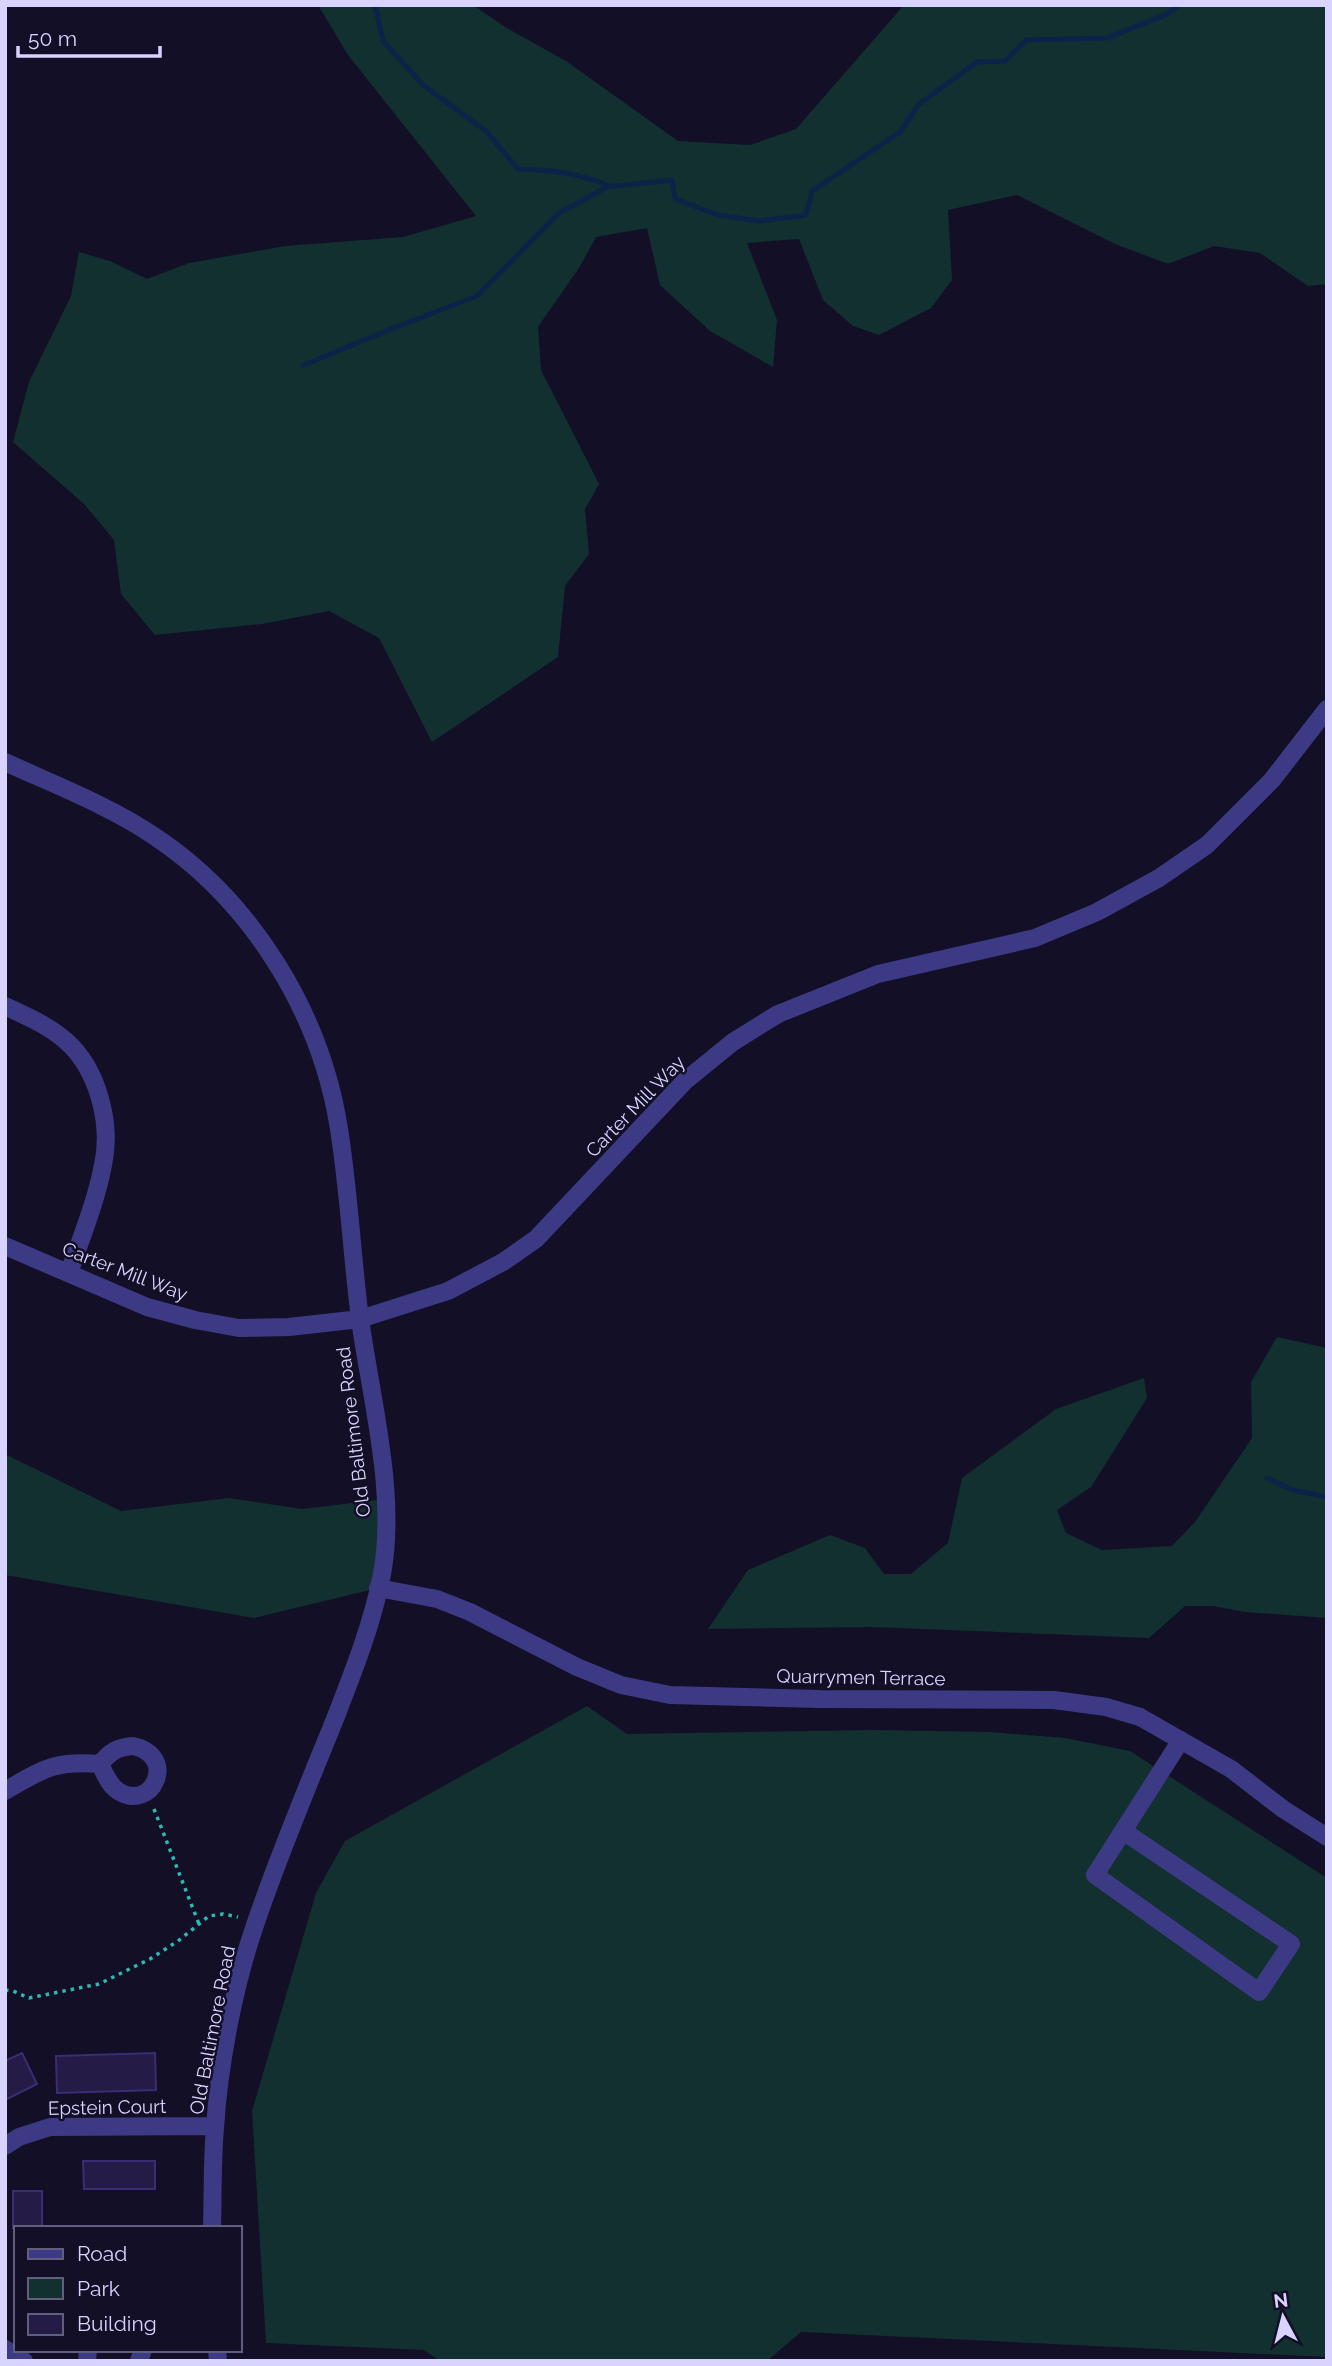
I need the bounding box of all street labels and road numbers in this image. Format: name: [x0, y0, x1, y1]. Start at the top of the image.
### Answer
street label: Carter Mill Way: [581, 1051, 689, 1161]
street label: Carter Mill Way: [59, 1237, 191, 1305]
street label: Old Baltimore Road: [332, 1346, 374, 1518]
street label: Quarrymen Terrace: [776, 1665, 946, 1689]
street label: Old Baltimore Road: [185, 1944, 239, 2116]
street label: Epstein Court: [48, 2095, 167, 2119]

